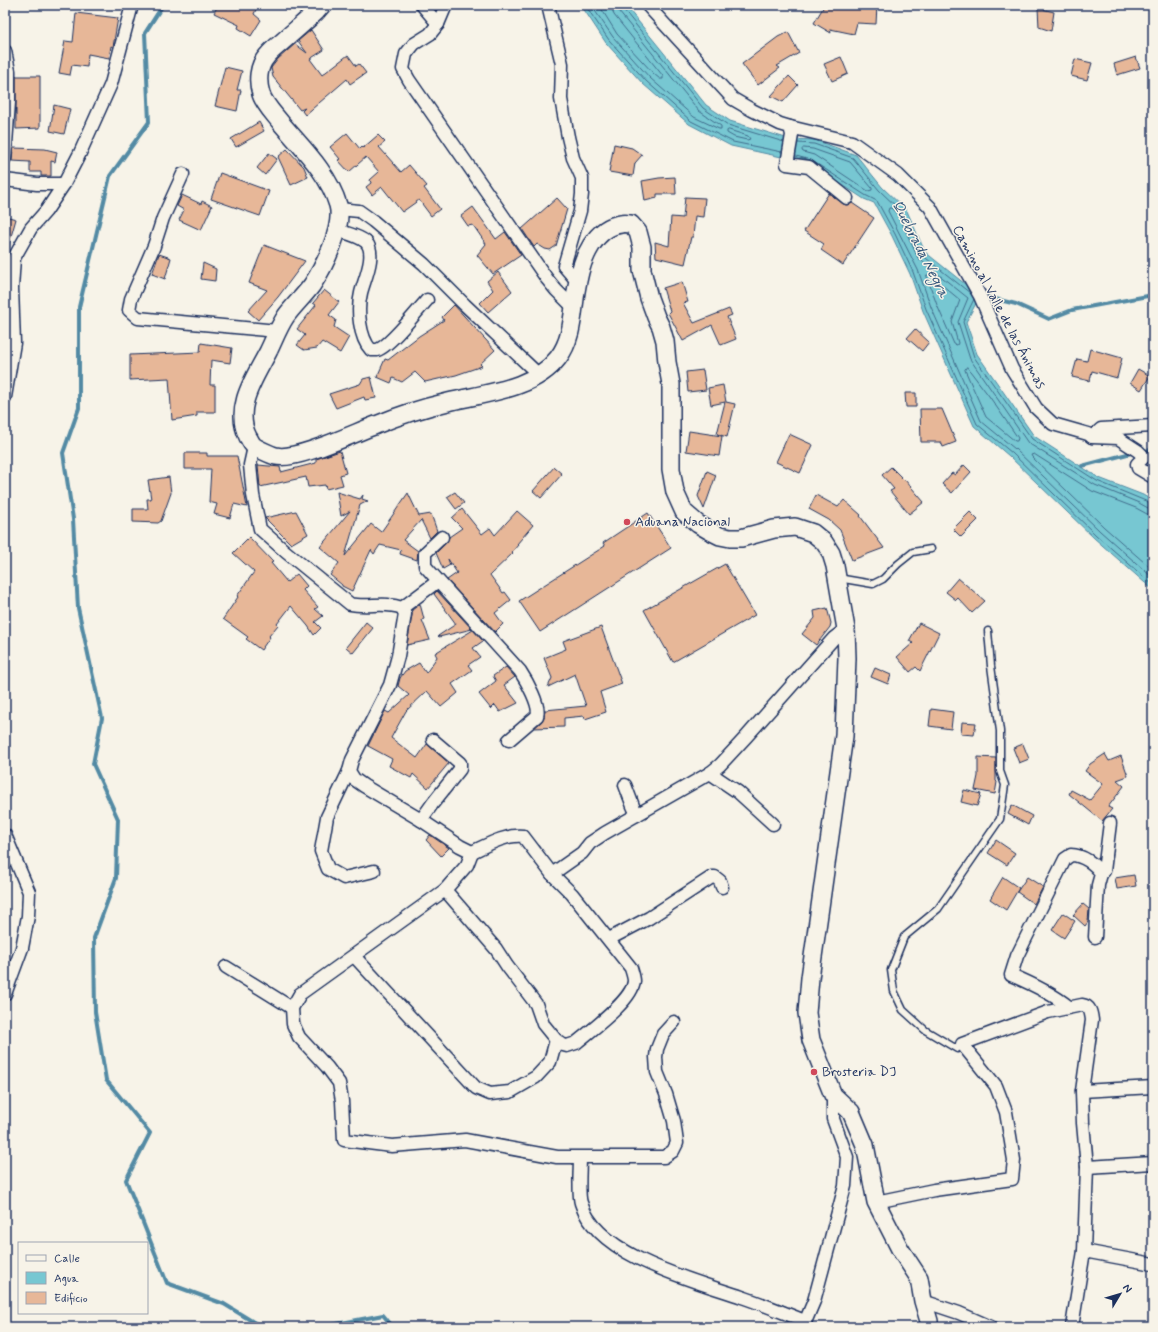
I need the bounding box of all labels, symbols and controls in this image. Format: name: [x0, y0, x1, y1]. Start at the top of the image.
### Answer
water label: Quebrada Negra: [886, 197, 954, 302]
street label: Camino al Valle de las Ánimas: [948, 222, 1050, 392]
place label: Aduana Nacional: [635, 513, 730, 531]
marker: Aduana Nacional: [622, 517, 632, 527]
place label: Brosteria DJ: [822, 1063, 896, 1081]
marker: Brosteria DJ: [809, 1067, 819, 1077]
legend: [18, 1242, 148, 1314]
text: Calle: [54, 1251, 80, 1267]
text: Agua: [54, 1271, 79, 1287]
north arrow: [1100, 1274, 1140, 1314]
text: N: [1119, 1281, 1135, 1296]
text: Edificio: [54, 1291, 88, 1307]

